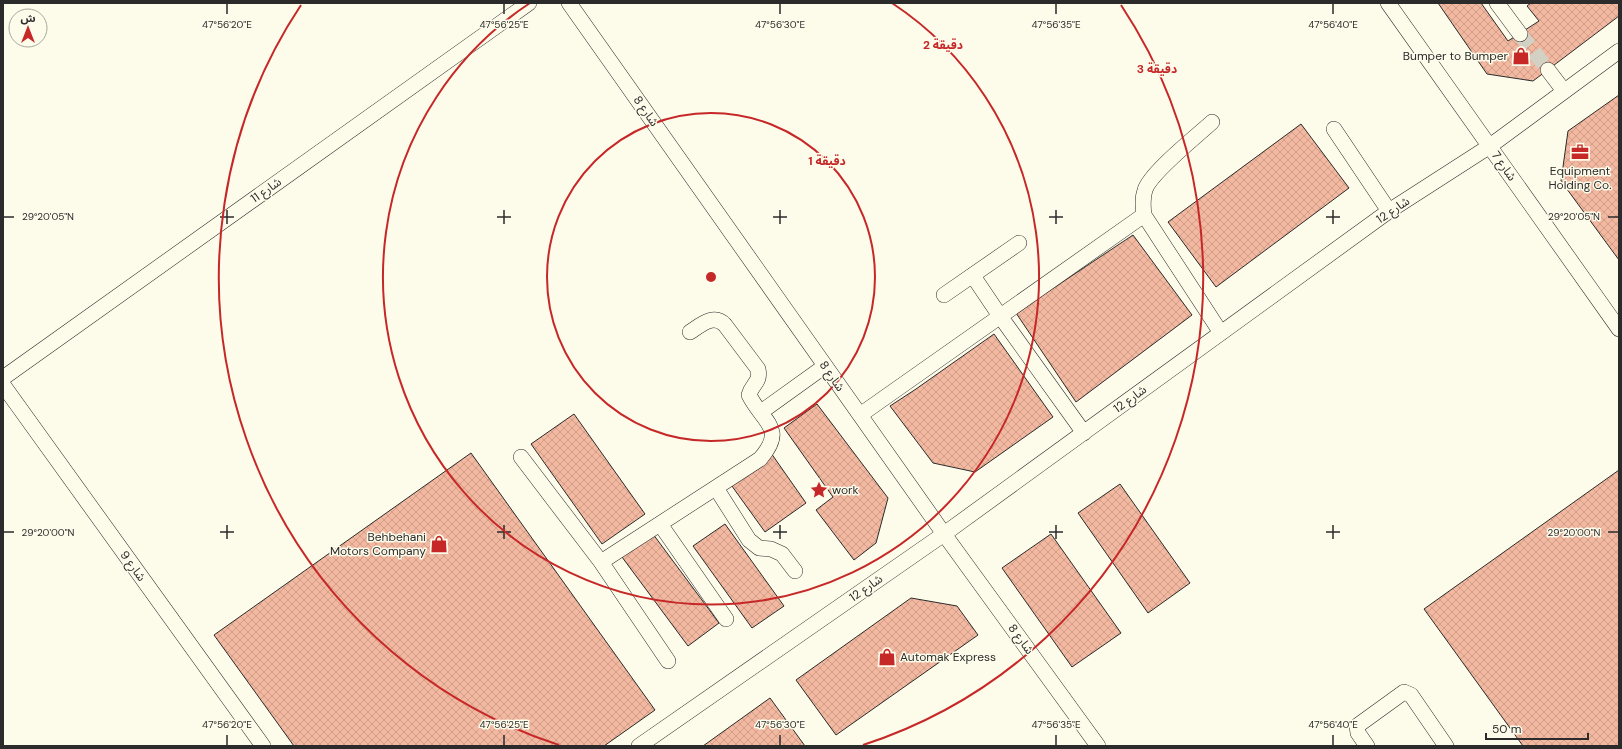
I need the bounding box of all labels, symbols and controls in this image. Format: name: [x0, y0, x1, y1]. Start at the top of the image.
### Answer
north arrow: [8, 8, 48, 48]
text: ش: [20, 11, 36, 25]
text: 47°56'20"E: [202, 18, 252, 31]
text: 47°56'25"E: [479, 18, 529, 31]
text: 47°56'30"E: [755, 18, 805, 31]
text: 47°56'35"E: [1031, 18, 1081, 31]
text: 47°56'40"E: [1308, 18, 1358, 31]
text: 2 دقيقة: [923, 37, 963, 53]
shop icon: Bumper to Bumper: [1511, 46, 1531, 66]
place label: Bumper to Bumper: [1403, 48, 1509, 64]
text: 3 دقيقة: [1137, 61, 1177, 77]
street label: شارع 8: [629, 93, 662, 130]
office icon: Equipment Holding Co.: [1570, 142, 1590, 162]
street label: شارع 7: [1487, 148, 1520, 185]
text: 1 دقيقة: [808, 153, 846, 169]
place label: Equipment Holding Co.: [1548, 163, 1612, 193]
street label: شارع 11: [247, 174, 285, 207]
street label: شارع 12: [1373, 193, 1413, 228]
text: 29°20'05"N: [22, 210, 74, 223]
text: 29°20'05"N: [1548, 210, 1600, 223]
centre of rings: [704, 270, 718, 284]
street label: شارع 8: [815, 358, 848, 395]
street label: شارع 12: [1110, 382, 1150, 417]
place icon: work: [809, 480, 829, 500]
place label: work: [832, 482, 859, 498]
text: 29°20'00"N: [22, 526, 75, 539]
text: 29°20'00"N: [1548, 526, 1601, 539]
place label: Behbehani Motors Company: [330, 529, 426, 559]
shop icon: Behbehani Motors Company: [429, 534, 449, 554]
street label: شارع 9: [116, 547, 150, 585]
street label: شارع 12: [846, 571, 886, 606]
street label: شارع 8: [1004, 621, 1037, 658]
shop icon: Automak Express: [877, 647, 897, 667]
place label: Automak Express: [900, 649, 996, 665]
scale bar: [1486, 715, 1588, 741]
text: 47°56'20"E: [202, 718, 252, 731]
text: 47°56'25"E: [479, 718, 529, 731]
text: 47°56'30"E: [755, 718, 805, 731]
text: 47°56'35"E: [1031, 718, 1081, 731]
text: 47°56'40"E: [1308, 718, 1358, 731]
text: 50 m: [1492, 721, 1521, 737]

